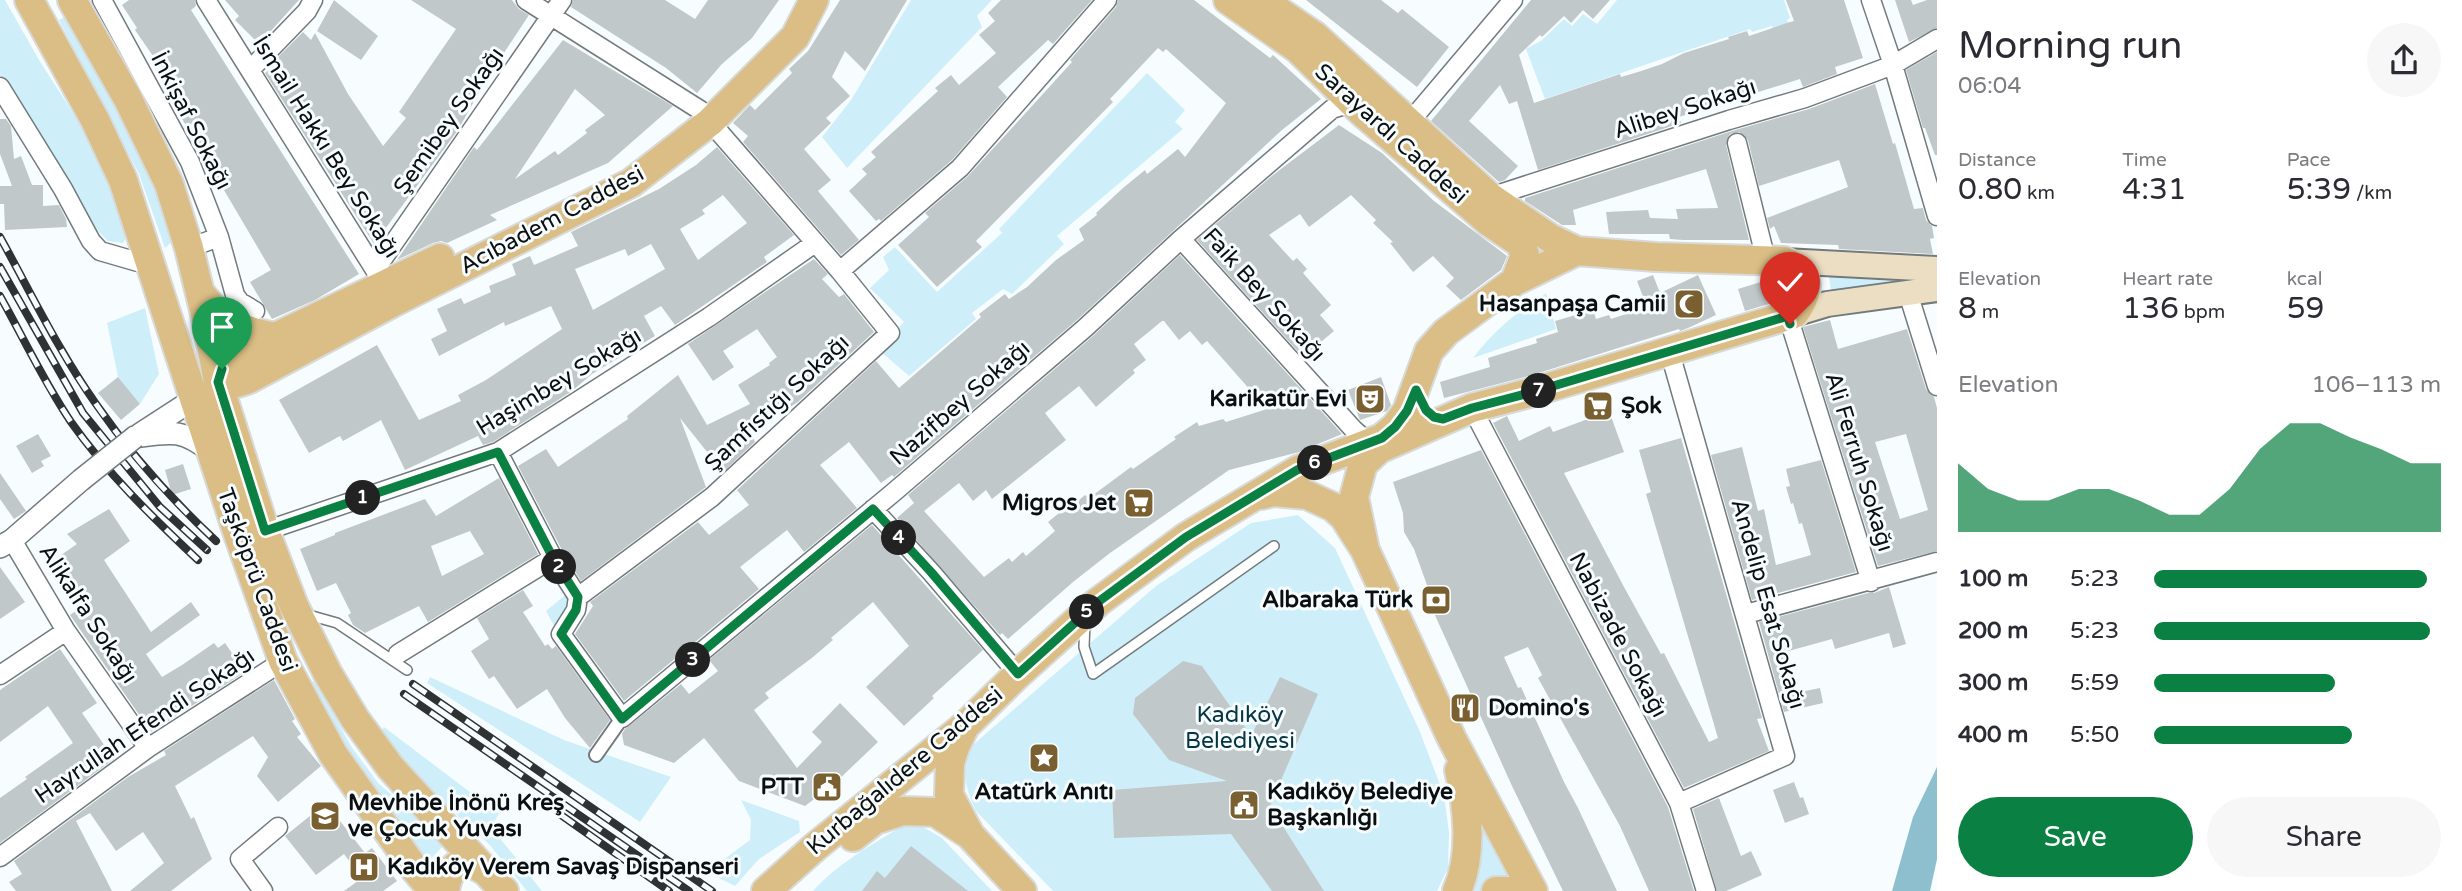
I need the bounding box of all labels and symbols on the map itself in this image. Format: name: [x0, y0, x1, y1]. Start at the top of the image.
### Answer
street label: İsmail Hakkı Bey Sokağı: [246, 31, 406, 263]
street label: Şemibey Sokağı: [388, 42, 510, 200]
street label: İnkişaf Sokağı: [144, 48, 238, 194]
street label: Sarayardı Caddesi: [1309, 58, 1473, 210]
street label: Alibey Sokağı: [1610, 73, 1760, 145]
street label: Acıbadem Caddesi: [455, 160, 649, 280]
street label: Faik Bey Sokağı: [1197, 222, 1331, 368]
pin: [1760, 252, 1820, 324]
mosque icon: Hasanpaşa Camii: [1672, 287, 1706, 321]
place label: Hasanpaşa Camii: [1479, 290, 1666, 318]
pin: [192, 297, 252, 369]
street label: Haşimbey Sokağı: [471, 322, 647, 442]
street label: Şamfıstığı Sokağı: [699, 329, 855, 477]
street label: Nazifbey Sokağı: [884, 334, 1036, 472]
street label: Ali Ferruh Sokağı: [1818, 369, 1900, 555]
pin: 7: [1522, 374, 1556, 408]
theatre icon: Karikatür Evi: [1353, 382, 1387, 416]
place label: Karikatür Evi: [1209, 385, 1347, 413]
supermarket icon: Şok: [1581, 389, 1615, 423]
place label: Şok: [1621, 392, 1662, 420]
pin: 6: [1298, 446, 1332, 480]
pin: 1: [346, 480, 380, 516]
street label: Taşköprü Caddesi: [211, 484, 303, 676]
supermarket icon: Migros Jet: [1122, 486, 1156, 520]
place label: Migros Jet: [1002, 489, 1116, 517]
street label: Andelip Esat Sokağı: [1725, 496, 1811, 712]
pin: 4: [881, 520, 916, 556]
street label: Alikalfa Sokağı: [33, 539, 143, 689]
street label: Nabizade Sokağı: [1563, 548, 1673, 722]
pin: 2: [542, 550, 576, 584]
bank icon: Albaraka Türk: [1419, 583, 1453, 617]
place label: Albaraka Türk: [1262, 586, 1413, 614]
pin: 5: [1070, 594, 1104, 630]
street label: Hayrullah Efendi Sokağı: [30, 642, 260, 810]
pin: 3: [676, 642, 710, 678]
street label: Kurbağalıdere Caddesi: [801, 681, 1009, 861]
restaurant icon: Domino's: [1448, 691, 1482, 725]
place label: Domino's: [1488, 694, 1590, 722]
park label: Kadıköy Belediyesi: [1185, 701, 1295, 755]
place icon: Atatürk Anıtı: [1027, 741, 1061, 775]
public building icon: PTT: [810, 770, 844, 804]
place label: PTT: [761, 773, 805, 801]
place label: Atatürk Anıtı: [974, 778, 1114, 806]
place label: Kadıköy Belediye Başkanlığı: [1267, 778, 1453, 832]
public building icon: Kadıköy Belediye Başkanlığı: [1227, 788, 1261, 822]
place label: Mevhibe İnönü Kreş ve Çocuk Yuvası: [348, 789, 564, 843]
school or university icon: Mevhibe İnönü Kreş ve Çocuk Yuvası: [308, 799, 342, 833]
hospital icon: Kadıköy Verem Savaş Dispanseri: [347, 850, 381, 884]
place label: Kadıköy Verem Savaş Dispanseri: [387, 853, 739, 881]

